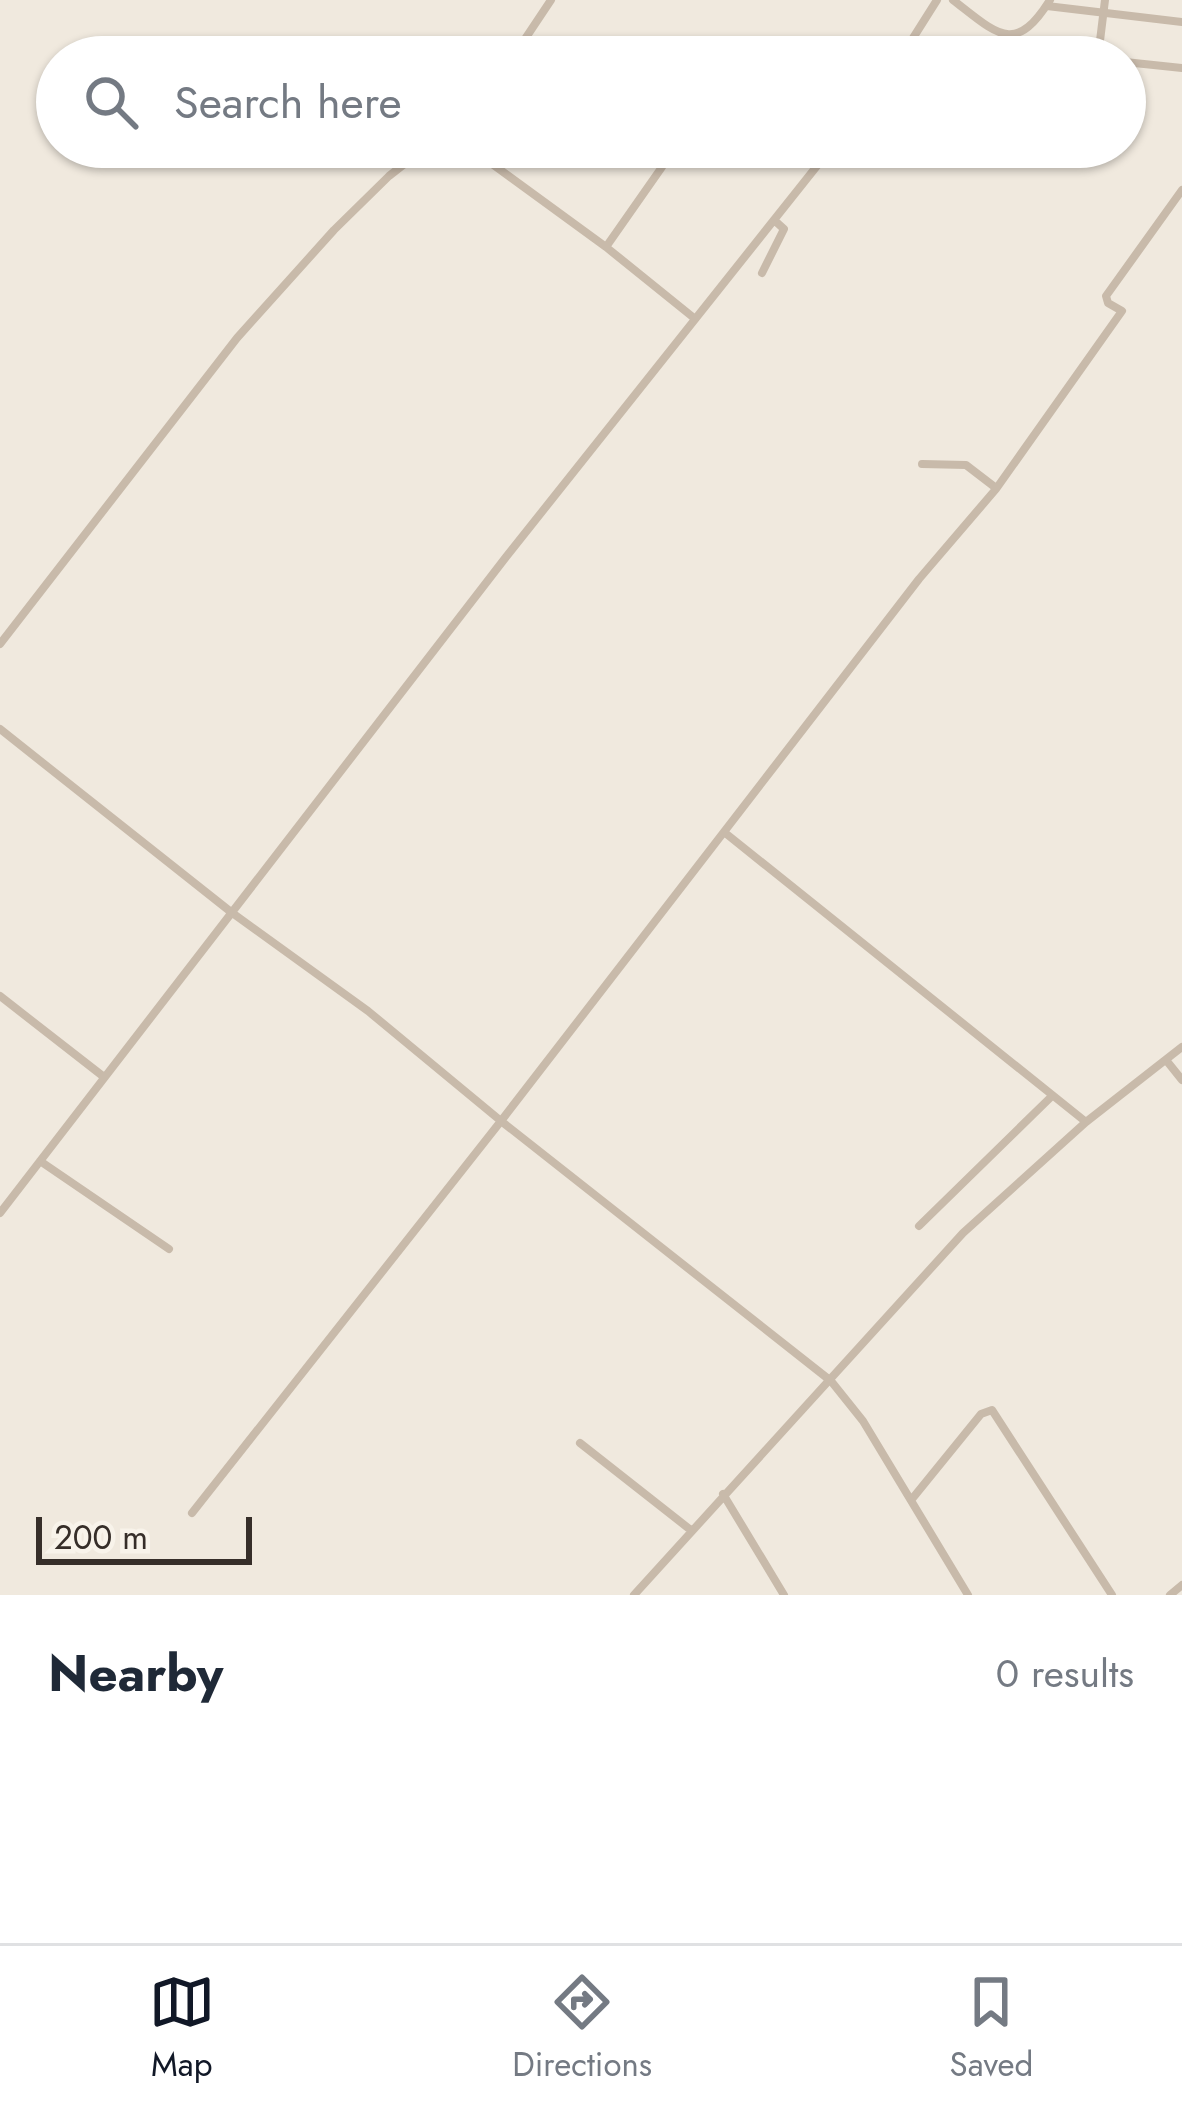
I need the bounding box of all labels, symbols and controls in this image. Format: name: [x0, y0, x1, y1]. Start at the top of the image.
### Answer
search box: [36, 36, 1146, 168]
icon: search: [78, 69, 144, 135]
text: Search here: [174, 70, 402, 135]
scale bar: [36, 1511, 252, 1564]
text: 200 m: [54, 1514, 148, 1561]
text: Nearby: [48, 1636, 223, 1710]
text: 0 results: [996, 1645, 1134, 1702]
tab: Map: [149, 1969, 215, 2088]
tab: Directions: [512, 1969, 652, 2088]
tab: Saved: [950, 1969, 1033, 2088]

